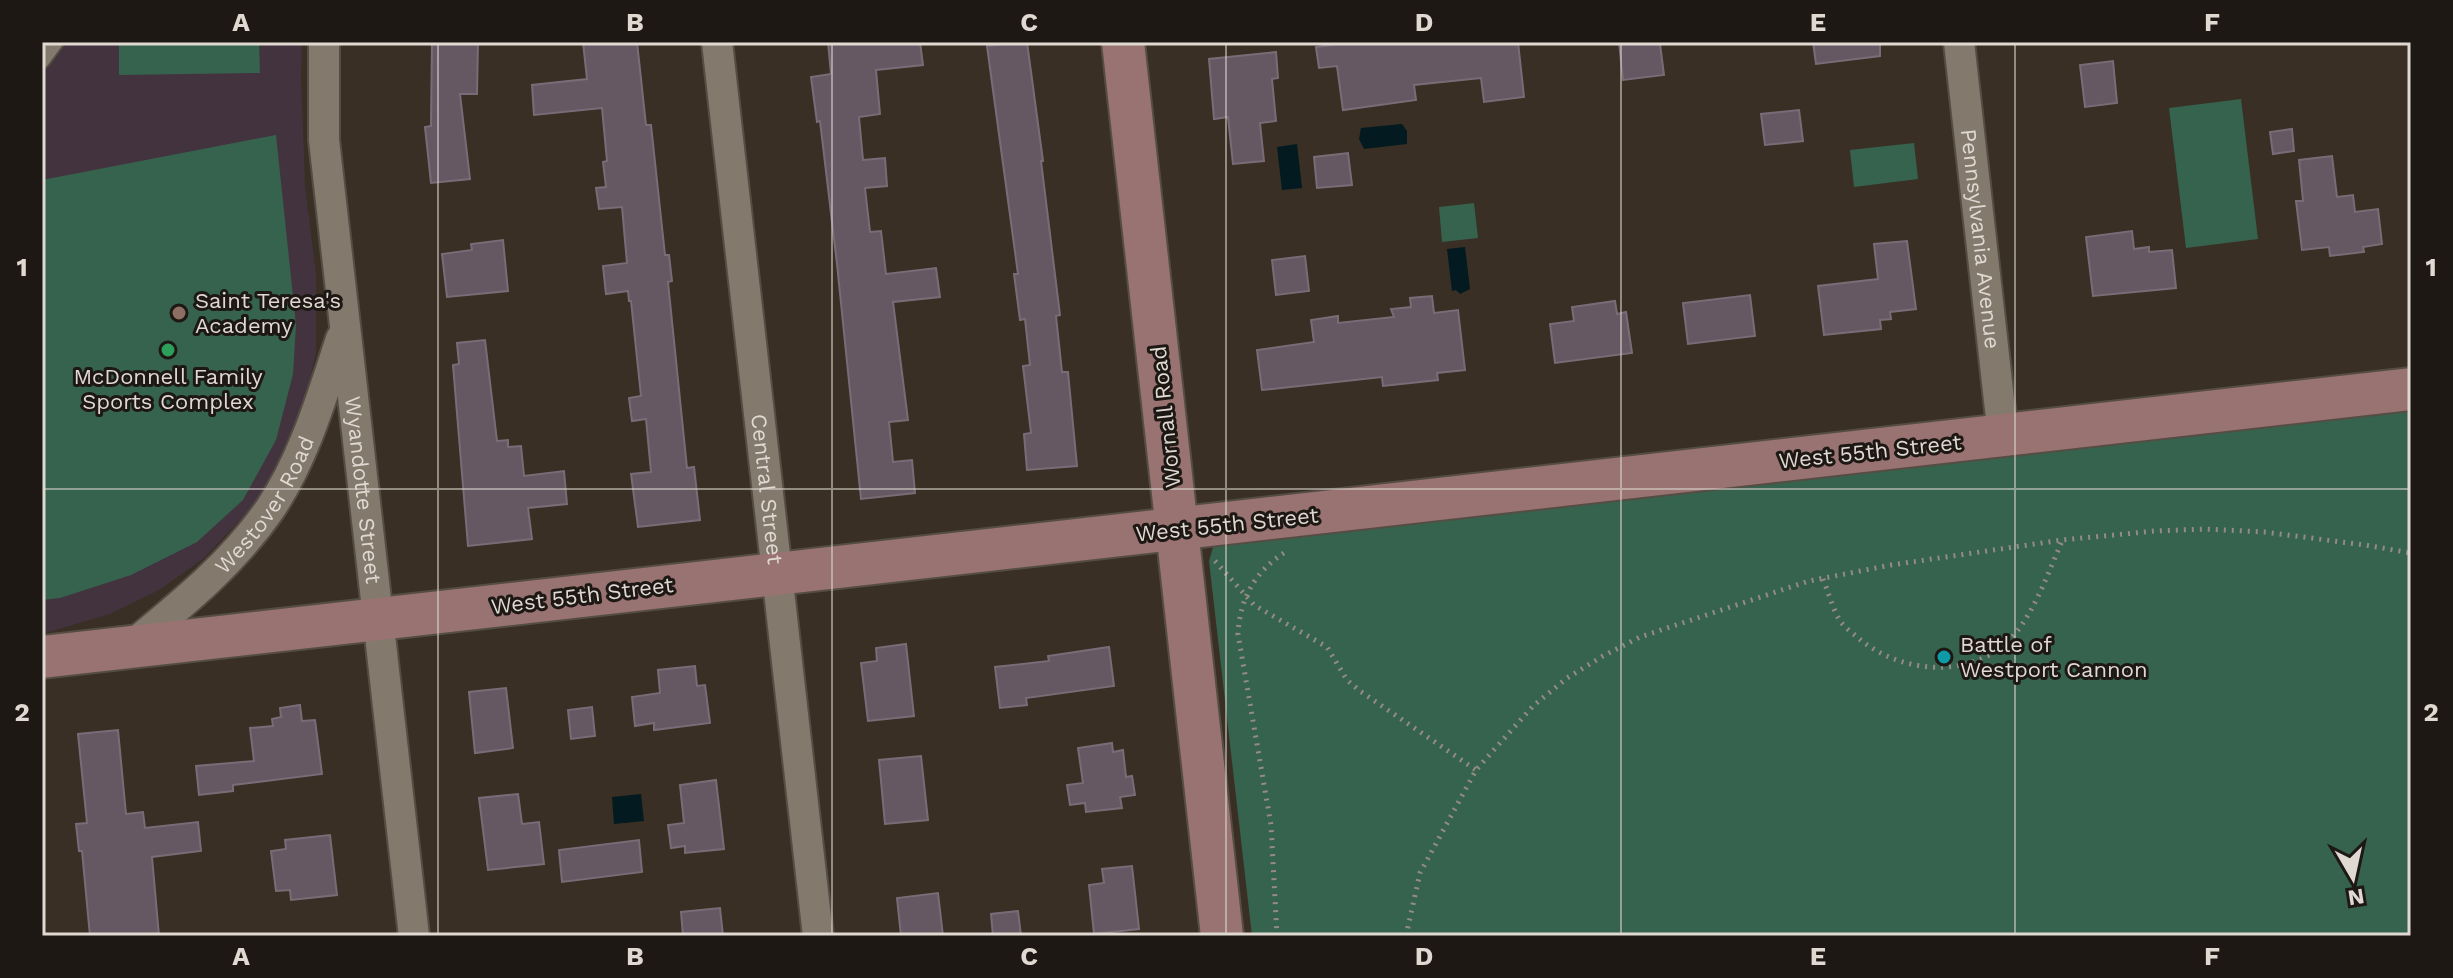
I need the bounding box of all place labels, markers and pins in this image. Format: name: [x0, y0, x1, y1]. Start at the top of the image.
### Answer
place label: Saint Teresa's Academy: [195, 288, 341, 338]
marker: Saint Teresa's Academy: [170, 304, 188, 322]
marker: McDonnell Family Sports Complex: [159, 341, 177, 359]
place label: McDonnell Family Sports Complex: [73, 364, 263, 414]
place label: Battle of Westport Cannon: [1960, 632, 2148, 682]
marker: Battle of Westport Cannon: [1935, 648, 1953, 666]

